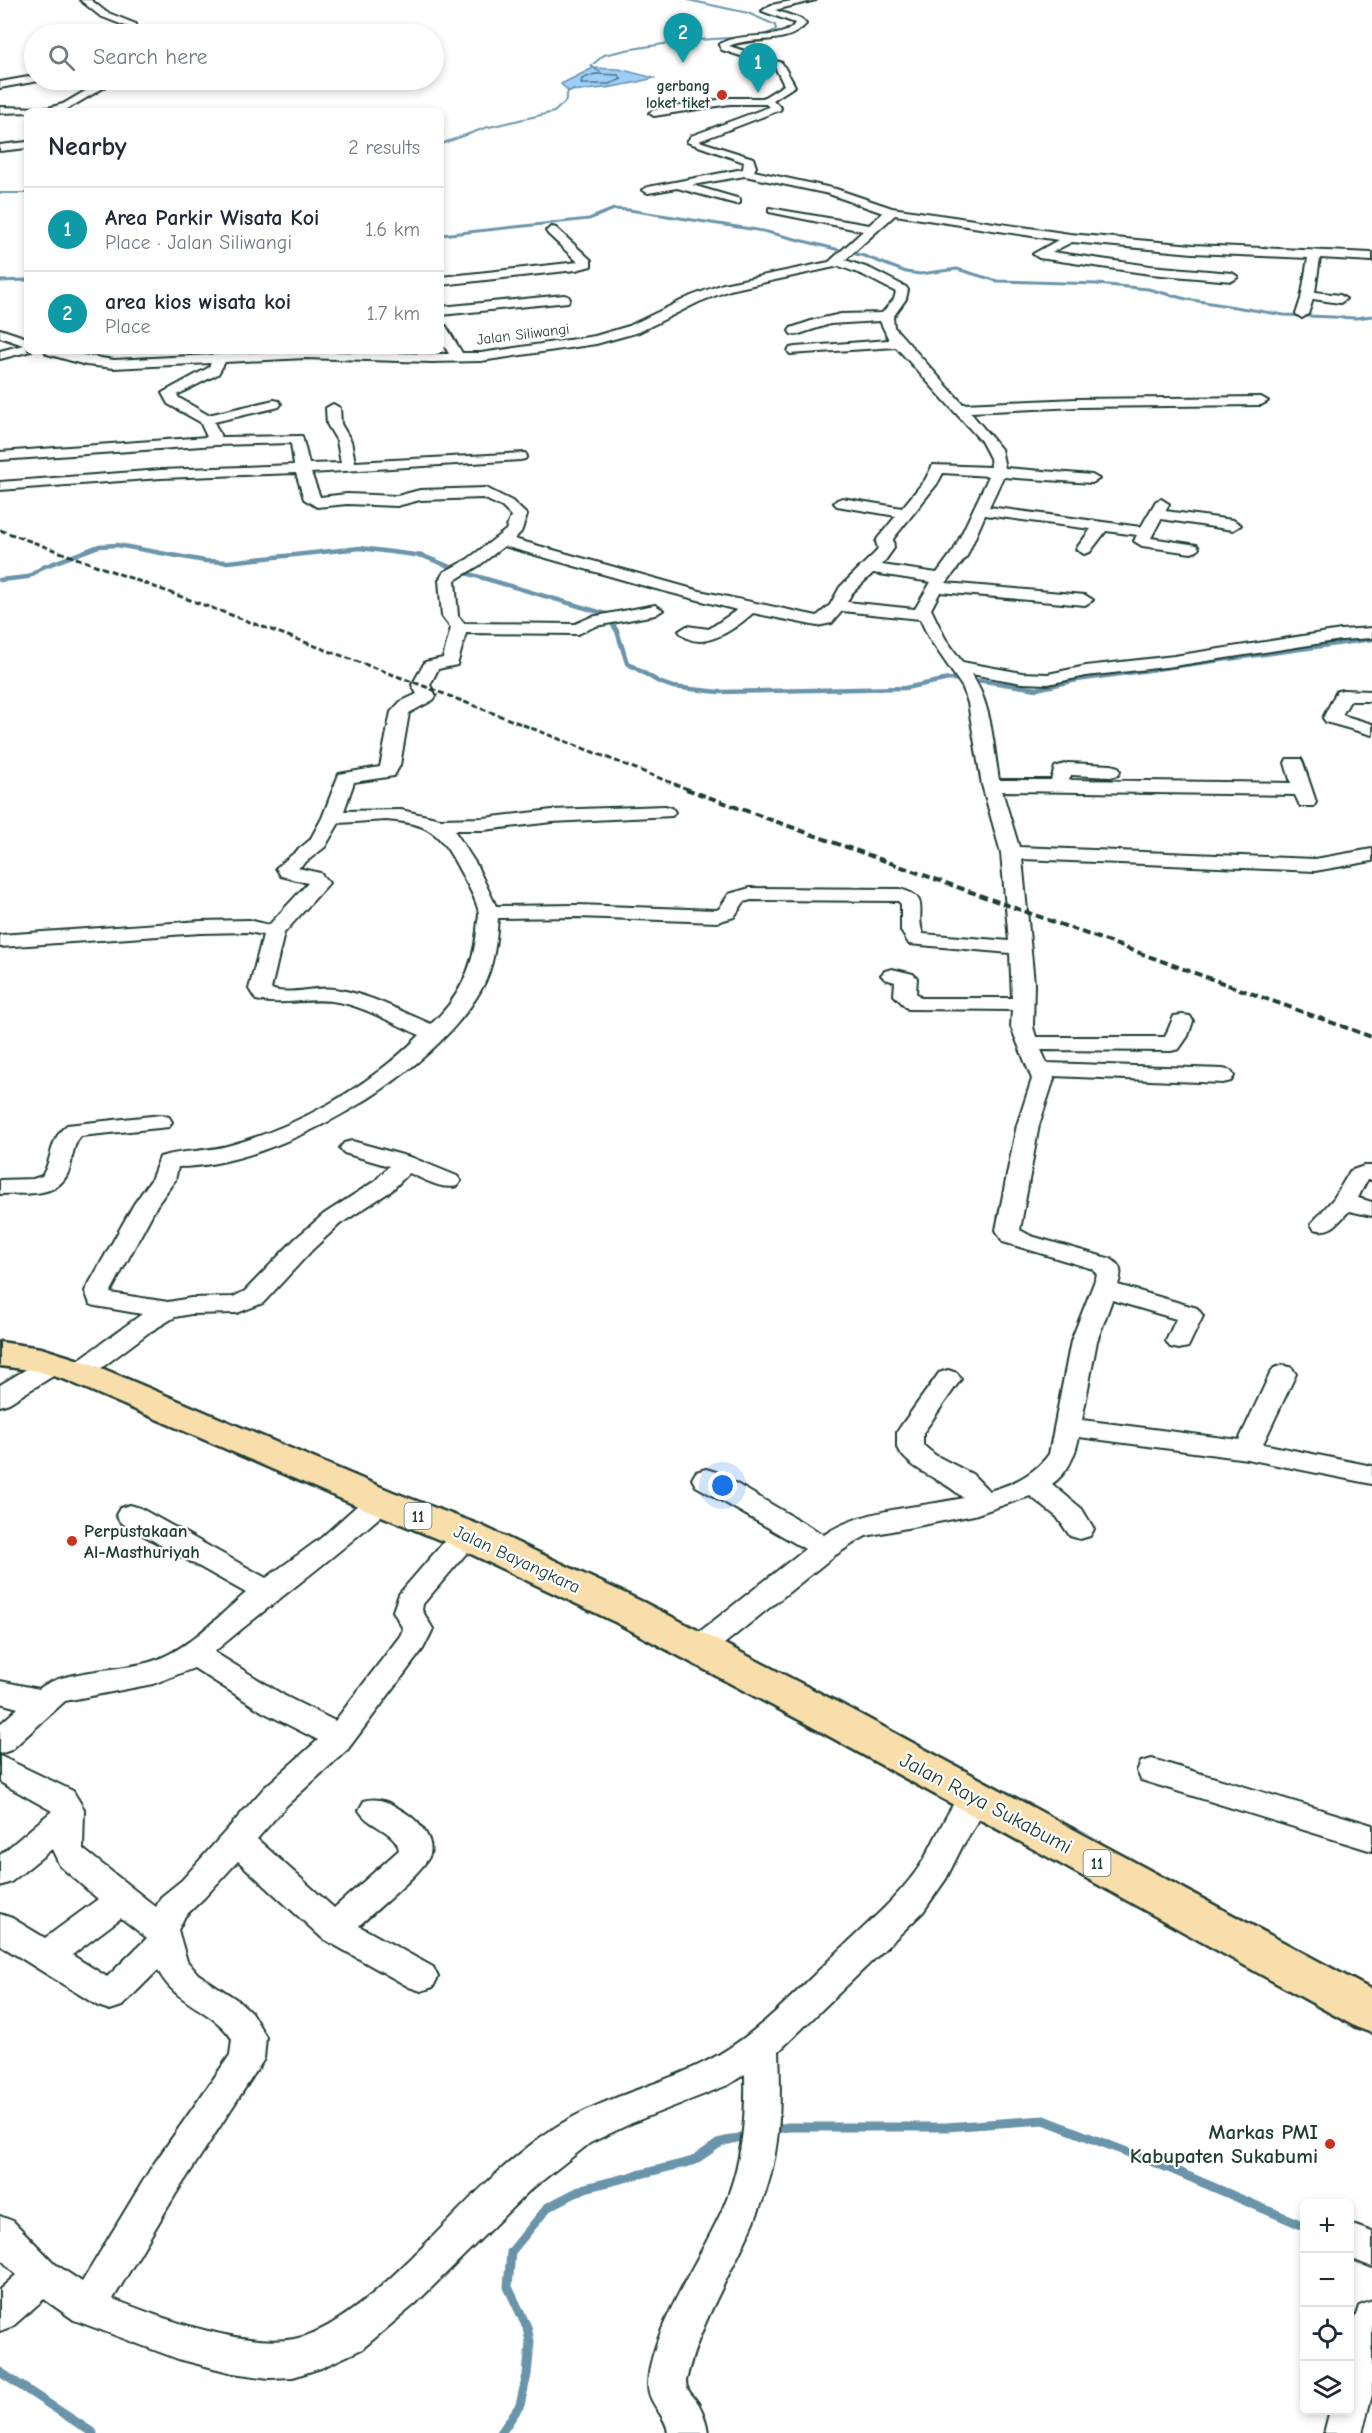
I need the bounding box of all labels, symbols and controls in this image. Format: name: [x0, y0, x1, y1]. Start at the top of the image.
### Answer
pin: 2: [664, 14, 702, 63]
search box: [24, 24, 444, 90]
icon: search: [45, 41, 78, 74]
text: Search here: [93, 44, 208, 70]
pin: 1: [738, 44, 777, 93]
place label: gerbang loket tiket: [646, 77, 711, 112]
marker: gerbang loket tiket: [715, 88, 729, 102]
text: Nearby: [48, 132, 127, 162]
text: 2 results: [348, 136, 420, 159]
text: Area Parkir Wisata Koi: [105, 205, 319, 231]
text: 1: [64, 218, 71, 241]
text: 1.6 km: [365, 218, 420, 241]
text: Place · Jalan Siliwangi: [105, 231, 292, 254]
text: area kios wisata koi: [105, 289, 291, 315]
text: 2: [63, 302, 72, 325]
text: 1.7 km: [367, 302, 420, 325]
text: Place: [105, 315, 151, 338]
street label: Jalan Siliwangi: [476, 319, 570, 349]
your location: [708, 1471, 737, 1500]
road number: 11: [404, 1503, 432, 1529]
place label: Perpustakaan Al-Masthuriyah: [84, 1521, 200, 1563]
street label: Jalan Bayangkara: [450, 1521, 584, 1598]
marker: Perpustakaan Al-Masthuriyah: [65, 1534, 79, 1548]
street label: Jalan Raya Sukabumi: [896, 1747, 1076, 1859]
road number: 11: [1084, 1850, 1110, 1876]
place label: Markas PMI Kabupaten Sukabumi: [1130, 2120, 1318, 2168]
marker: Markas PMI Kabupaten Sukabumi: [1323, 2137, 1337, 2151]
map controls: [1300, 2199, 1354, 2415]
button: +: [1300, 2199, 1354, 2253]
button: −: [1300, 2253, 1354, 2307]
button: locate: [1300, 2307, 1354, 2361]
button: layers: [1300, 2361, 1354, 2415]

